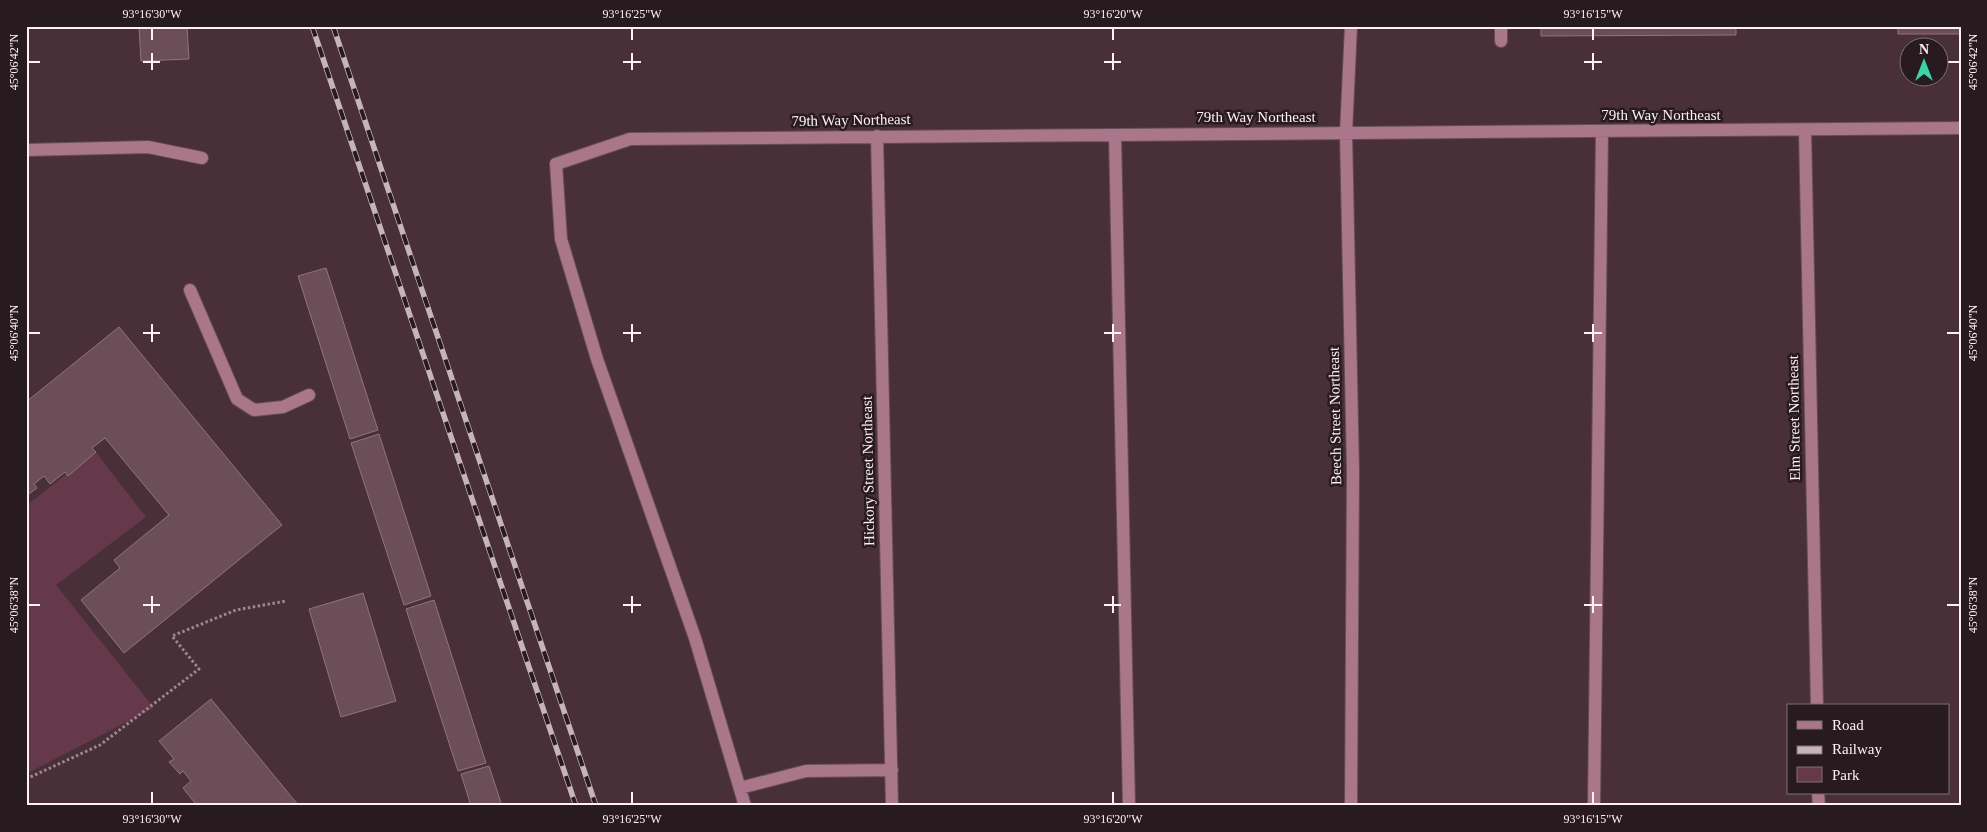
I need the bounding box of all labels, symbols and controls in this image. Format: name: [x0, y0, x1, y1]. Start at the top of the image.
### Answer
text: 93°16'30"W: [122, 7, 182, 21]
text: 93°16'25"W: [602, 7, 662, 21]
text: 93°16'20"W: [1083, 7, 1143, 21]
text: 93°16'15"W: [1563, 7, 1623, 21]
text: 45°06'42"N: [7, 33, 21, 90]
text: 45°06'42"N: [1966, 33, 1980, 90]
north arrow: [1900, 38, 1950, 88]
text: N: [1919, 42, 1929, 57]
street label: 79th Way Northeast: [1601, 107, 1721, 123]
street label: 79th Way Northeast: [1196, 109, 1316, 125]
street label: 79th Way Northeast: [791, 111, 912, 129]
text: 45°06'40"N: [7, 304, 21, 361]
text: 45°06'40"N: [1966, 304, 1980, 361]
street label: Beech Street Northeast: [1326, 346, 1344, 485]
street label: Elm Street Northeast: [1785, 354, 1803, 481]
street label: Hickory Street Northeast: [859, 395, 877, 546]
text: 45°06'38"N: [7, 576, 21, 633]
text: 45°06'38"N: [1966, 576, 1980, 633]
legend: [1787, 704, 1950, 794]
text: Road: [1832, 717, 1864, 733]
text: Railway: [1832, 741, 1882, 757]
text: Park: [1832, 767, 1860, 783]
text: 93°16'30"W: [122, 812, 182, 826]
text: 93°16'25"W: [602, 812, 662, 826]
text: 93°16'20"W: [1083, 812, 1143, 826]
text: 93°16'15"W: [1563, 812, 1623, 826]

